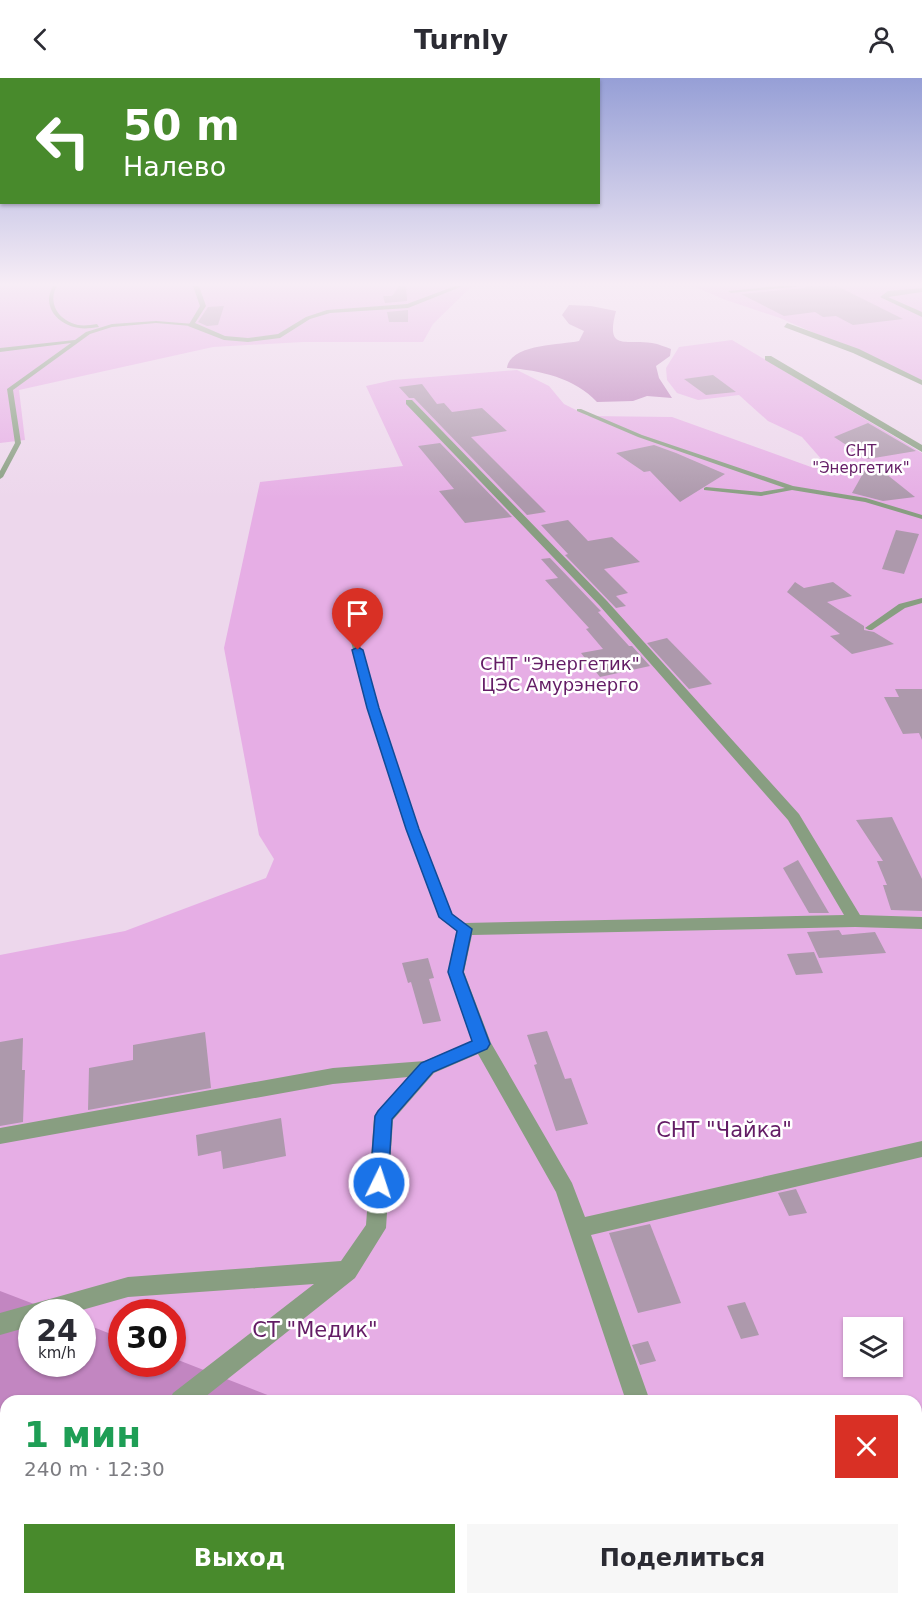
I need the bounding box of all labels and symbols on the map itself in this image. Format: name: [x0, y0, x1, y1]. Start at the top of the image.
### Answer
park label: СНТ "Энергетик": [812, 442, 910, 477]
pin: [332, 588, 383, 650]
park label: СНТ "Энергетик" ЦЭС Амурэнерго: [480, 653, 640, 695]
park label: СНТ "Чайка": [656, 1118, 792, 1142]
position arrow: [347, 1151, 411, 1215]
speed limit sign: 30: [108, 1299, 186, 1377]
park label: СТ "Медик": [252, 1318, 378, 1342]

